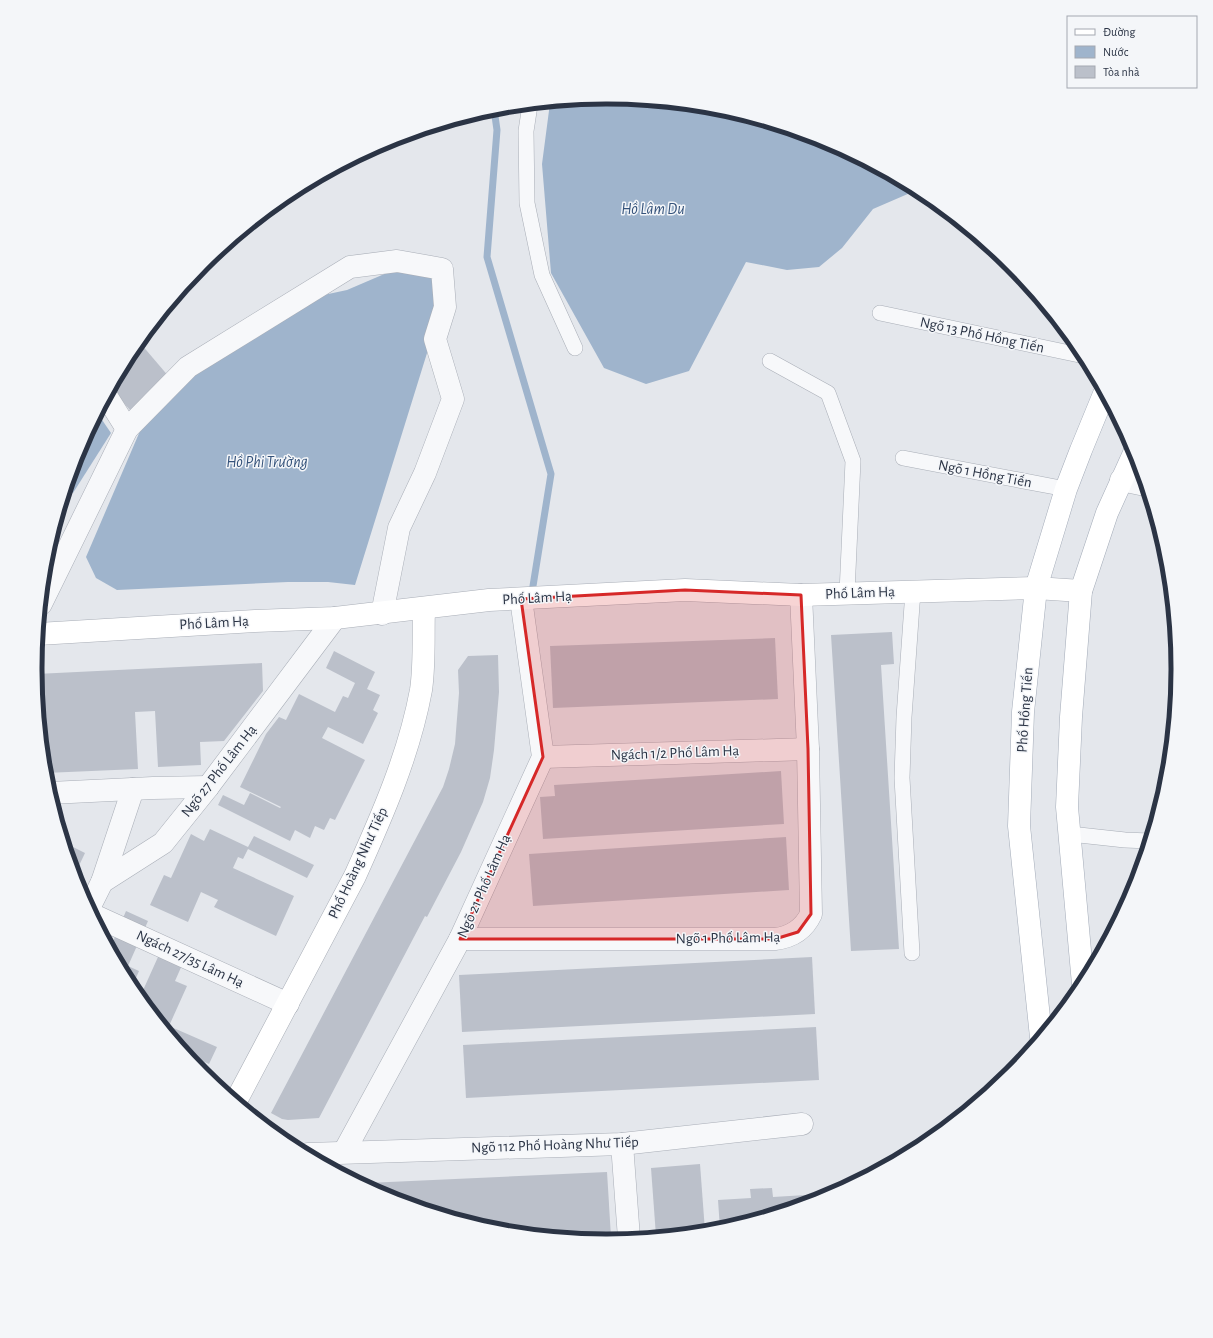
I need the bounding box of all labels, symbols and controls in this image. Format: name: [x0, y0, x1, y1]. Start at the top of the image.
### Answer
legend: [1067, 16, 1197, 88]
text: Đường: [1103, 26, 1136, 38]
text: Nước: [1103, 46, 1129, 58]
text: Tòa nhà: [1103, 66, 1140, 78]
water label: Hồ Lâm Du: [621, 201, 685, 217]
street label: Ngõ 13 Phố Hồng Tiến: [919, 315, 1045, 355]
water label: Hồ Phi Trường: [226, 454, 308, 470]
street label: Ngõ 1 Hồng Tiến: [937, 458, 1033, 490]
street label: Phố Lâm Hạ: [825, 584, 895, 602]
street label: Phố Lâm Hạ: [502, 589, 572, 607]
street label: Phố Lâm Hạ: [179, 614, 249, 632]
street label: Phố Hồng Tiến: [1015, 667, 1035, 753]
street label: Ngõ 27 Phố Lâm Hạ: [178, 722, 260, 820]
street label: Ngách 1/2 Phố Lâm Hạ: [611, 743, 740, 763]
street label: Phố Hoàng Như Tiếp: [326, 805, 390, 921]
street label: Ngõ 21 Phố Lâm Hạ: [455, 832, 514, 940]
street label: Ngách 27/35 Lâm Hạ: [134, 928, 246, 990]
street label: Ngõ 1 Phố Lâm Hạ: [676, 930, 780, 946]
street label: Ngõ 112 Phố Hoàng Như Tiếp: [471, 1135, 639, 1155]

